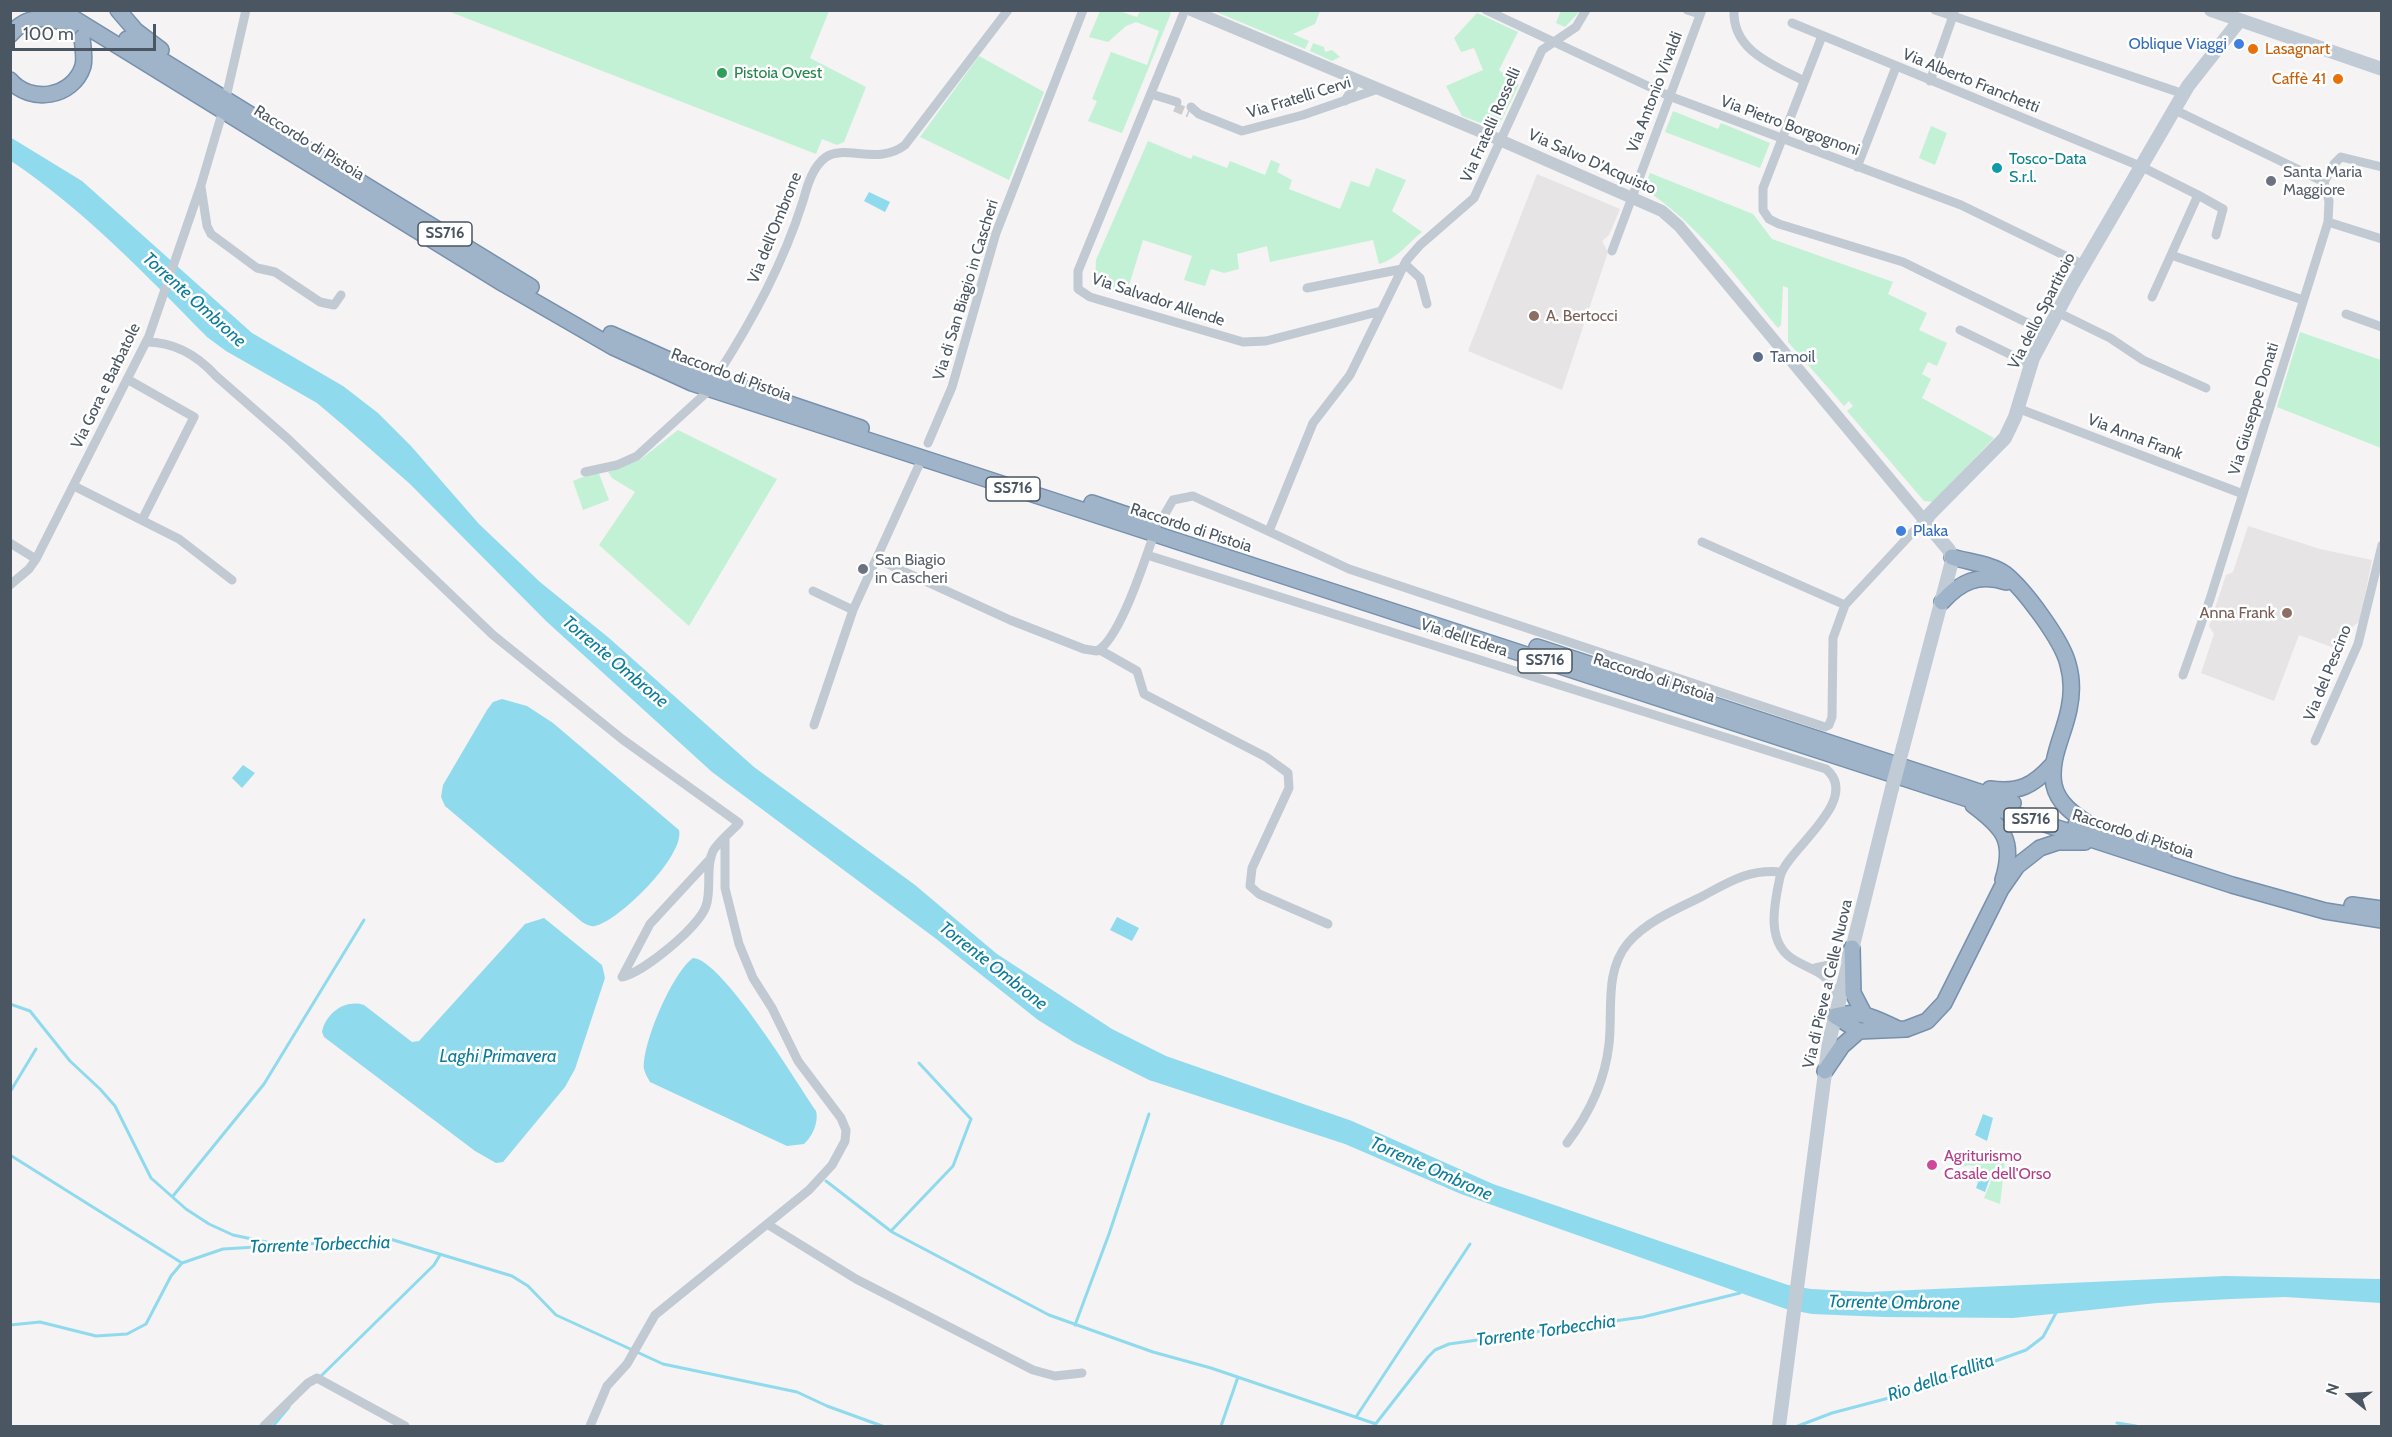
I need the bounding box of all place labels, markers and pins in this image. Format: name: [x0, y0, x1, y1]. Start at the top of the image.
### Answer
place label: Oblique Viaggi: [2128, 34, 2227, 54]
marker: Oblique Viaggi: [2232, 37, 2246, 51]
place label: Lasagnart: [2265, 39, 2330, 59]
marker: Lasagnart: [2246, 42, 2260, 56]
place label: Pistoia Ovest: [734, 63, 822, 83]
marker: Pistoia Ovest: [715, 66, 729, 80]
place label: Caffè 41: [2272, 69, 2326, 89]
marker: Caffè 41: [2331, 72, 2345, 86]
place label: Tosco-Data S.r.l.: [2009, 149, 2087, 187]
marker: Tosco-Data S.r.l.: [1990, 161, 2004, 175]
place label: Santa Maria Maggiore: [2283, 162, 2362, 200]
marker: Santa Maria Maggiore: [2264, 174, 2278, 188]
place label: A. Bertocci: [1546, 306, 1618, 326]
marker: A. Bertocci: [1527, 309, 1541, 323]
place label: Tamoil: [1770, 347, 1815, 367]
marker: Tamoil: [1751, 350, 1765, 364]
place label: Plaka: [1913, 521, 1948, 541]
marker: Plaka: [1894, 524, 1908, 538]
place label: San Biagio in Cascheri: [875, 550, 948, 588]
marker: San Biagio in Cascheri: [856, 562, 870, 576]
place label: Anna Frank: [2200, 603, 2275, 623]
marker: Anna Frank: [2280, 606, 2294, 620]
place label: Agriturismo Casale dell'Orso: [1944, 1146, 2051, 1184]
marker: Agriturismo Casale dell'Orso: [1925, 1158, 1939, 1172]

